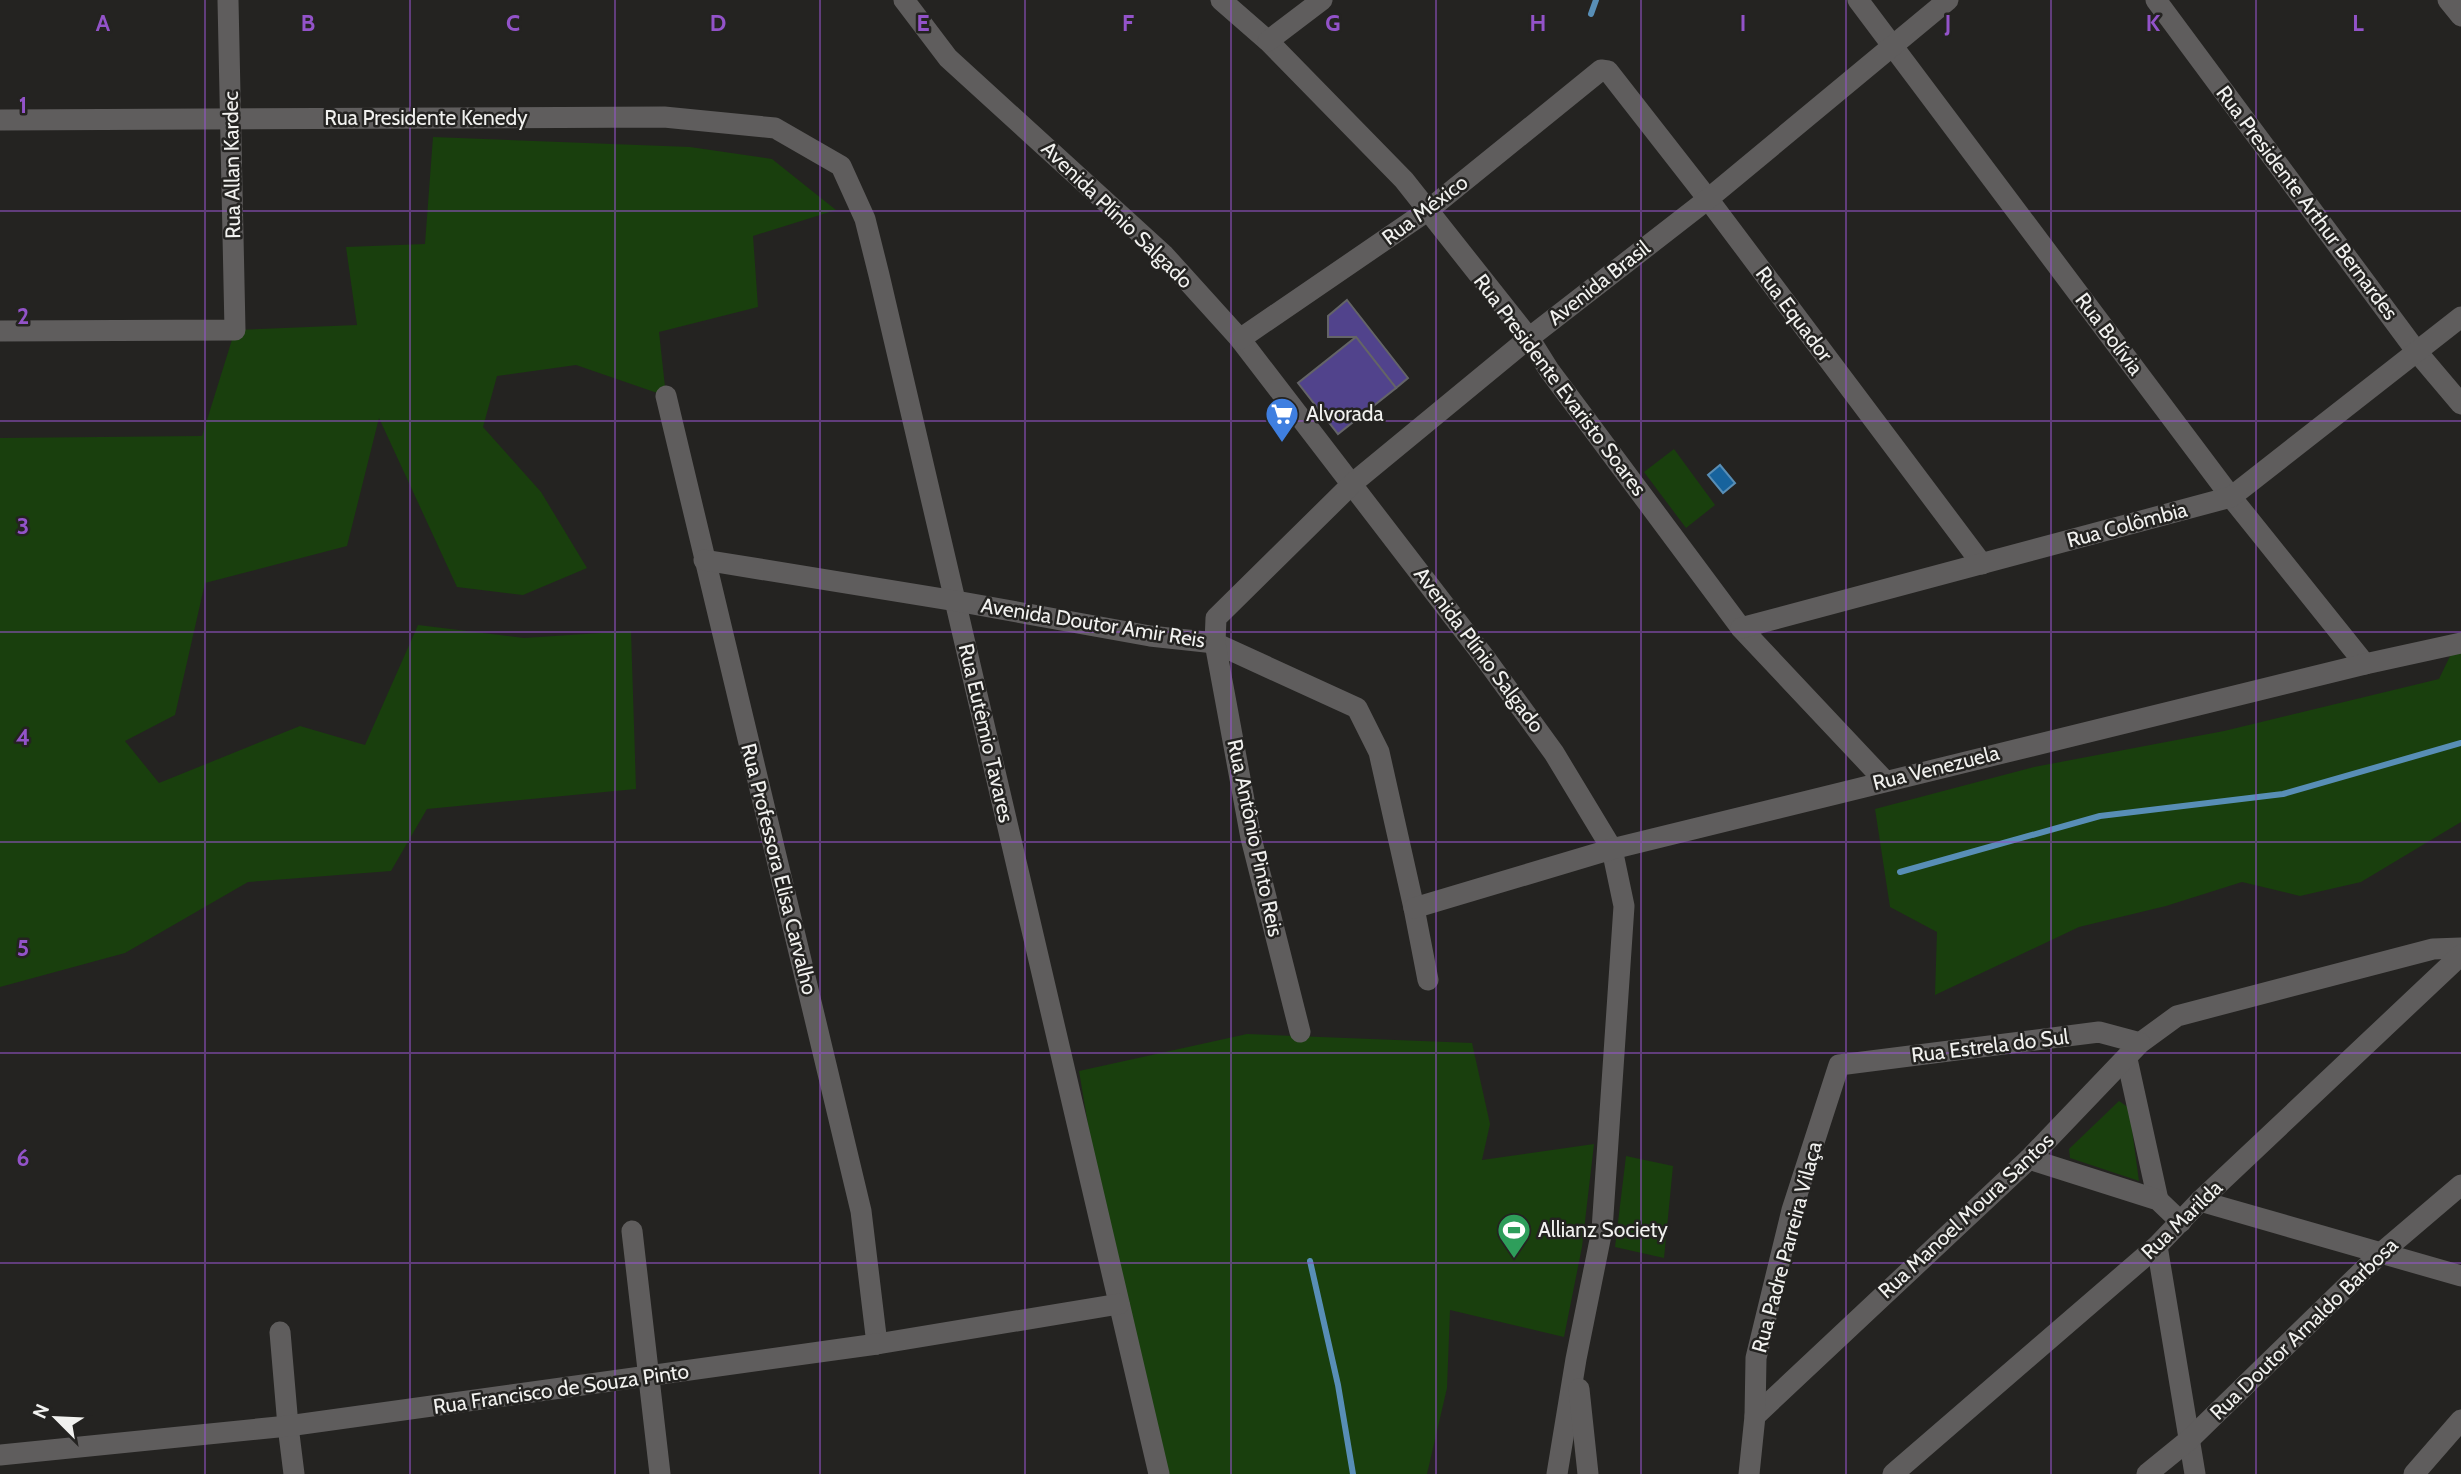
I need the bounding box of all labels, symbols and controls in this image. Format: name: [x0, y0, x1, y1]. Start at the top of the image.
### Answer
text: A: [96, 9, 111, 37]
text: B: [301, 9, 315, 37]
text: C: [506, 9, 520, 37]
text: D: [710, 9, 726, 37]
text: E: [916, 9, 930, 37]
text: F: [1122, 9, 1134, 37]
text: G: [1325, 9, 1341, 37]
text: H: [1530, 9, 1546, 37]
text: I: [1740, 9, 1746, 37]
text: J: [1944, 9, 1951, 37]
text: K: [2146, 9, 2161, 37]
text: L: [2352, 9, 2364, 37]
street label: Rua Presidente Arthur Bernardes: [2211, 81, 2404, 325]
text: 1: [19, 91, 27, 119]
street label: Rua Allan Kardec: [218, 91, 245, 239]
street label: Rua Presidente Kenedy: [324, 105, 528, 130]
street label: Avenida Plínio Salgado: [1037, 136, 1198, 293]
street label: Rua México: [1377, 169, 1473, 250]
street label: Avenida Brasil: [1543, 235, 1655, 330]
street label: Rua Equador: [1751, 261, 1838, 366]
street label: Rua Presidente Evaristo Soares: [1469, 269, 1652, 501]
street label: Rua Bolívia: [2070, 288, 2148, 380]
text: 2: [17, 302, 29, 330]
supermarket icon: Alvorada: [1263, 395, 1301, 444]
place label: Alvorada: [1306, 401, 1384, 426]
street label: Rua Colômbia: [2064, 496, 2190, 553]
text: 3: [17, 512, 29, 540]
street label: Avenida Plínio Salgado: [1409, 562, 1550, 737]
street label: Avenida Doutor Amir Reis: [979, 592, 1207, 653]
street label: Rua Eutêmio Tavares: [954, 641, 1019, 825]
text: 4: [16, 723, 30, 751]
street label: Rua Antônio Pinto Reis: [1222, 737, 1289, 939]
street label: Rua Venezuela: [1870, 740, 2002, 795]
street label: Rua Professora Elisa Carvalho: [736, 741, 823, 997]
text: 5: [17, 934, 29, 962]
street label: Rua Estrela do Sul: [1910, 1023, 2070, 1068]
street label: Rua Manoel Moura Santos: [1873, 1128, 2059, 1303]
street label: Rua Padre Parreira Vilaça: [1746, 1139, 1827, 1355]
text: 6: [17, 1144, 29, 1172]
street label: Rua Marilda: [2136, 1175, 2227, 1264]
sports icon: Allianz Society: [1495, 1211, 1533, 1260]
place label: Allianz Society: [1538, 1217, 1668, 1242]
street label: Rua Doutor Arnaldo Barbosa: [2205, 1232, 2403, 1425]
street label: Rua Francisco de Souza Pinto: [431, 1358, 690, 1419]
north arrow: [21, 1383, 91, 1453]
text: N: [28, 1400, 54, 1422]

